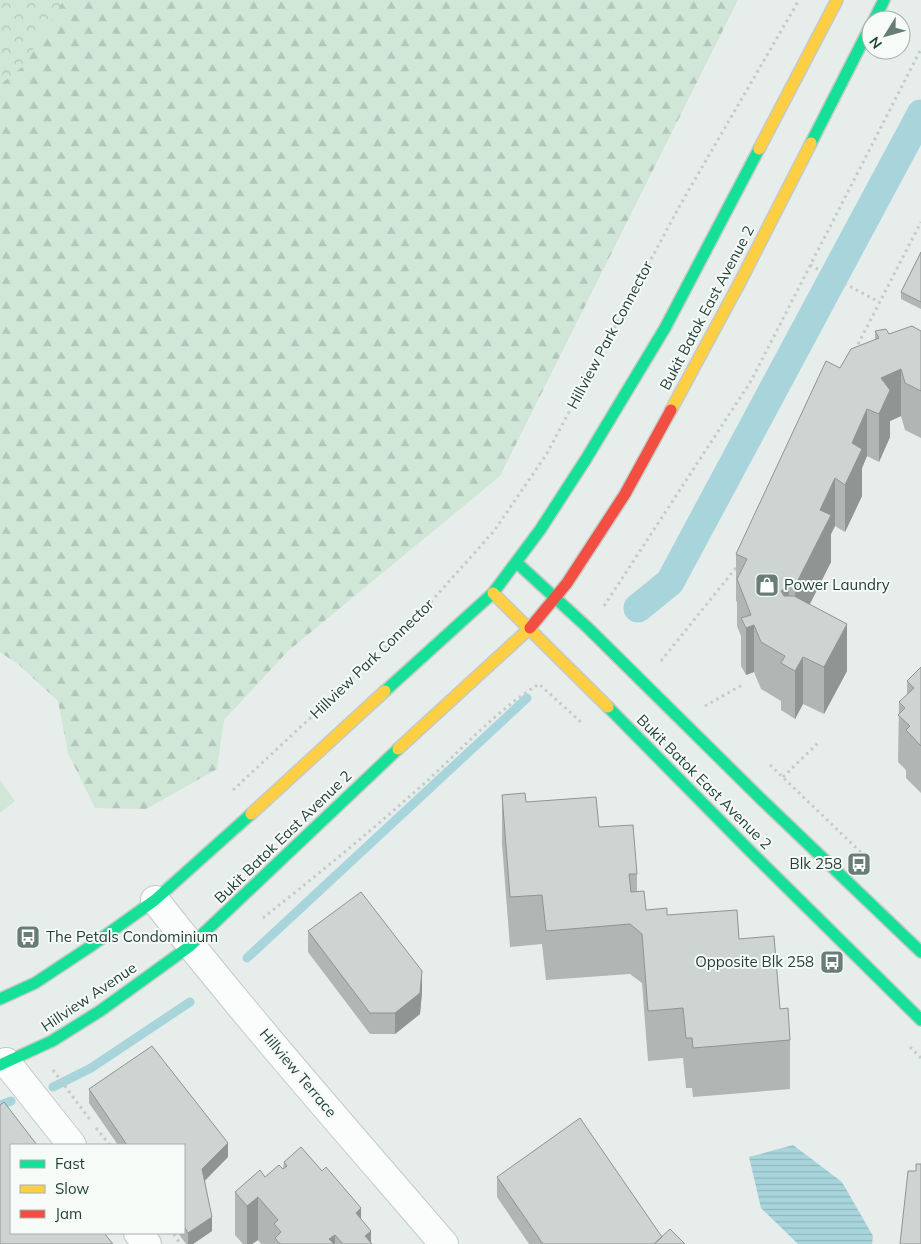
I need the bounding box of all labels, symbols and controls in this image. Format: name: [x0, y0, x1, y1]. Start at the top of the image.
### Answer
north arrow: [861, 10, 911, 60]
text: N: [865, 33, 886, 52]
street label: Bukit Batok East Avenue 2: [655, 222, 758, 393]
street label: Hillview Park Connector: [562, 257, 657, 412]
shop icon: Power Laundry: [754, 572, 780, 598]
place label: Power Laundry: [784, 575, 890, 594]
street label: Hillview Park Connector: [306, 594, 438, 723]
street label: Bukit Batok East Avenue 2: [633, 710, 776, 853]
street label: Bukit Batok East Avenue 2: [210, 766, 355, 907]
bus stop icon: Blk 258: [846, 851, 872, 877]
place label: Blk 258: [790, 854, 842, 873]
bus stop icon: The Petals Condominium: [15, 924, 41, 950]
place label: The Petals Condominium: [46, 927, 218, 946]
bus stop icon: Opposite Blk 258: [819, 949, 845, 975]
place label: Opposite Blk 258: [695, 952, 814, 971]
street label: Hillview Avenue: [37, 958, 140, 1035]
street label: Hillview Terrace: [256, 1024, 341, 1121]
legend: [10, 1144, 185, 1234]
text: Fast: [55, 1154, 85, 1173]
text: Slow: [55, 1179, 89, 1198]
text: Jam: [55, 1204, 82, 1223]

